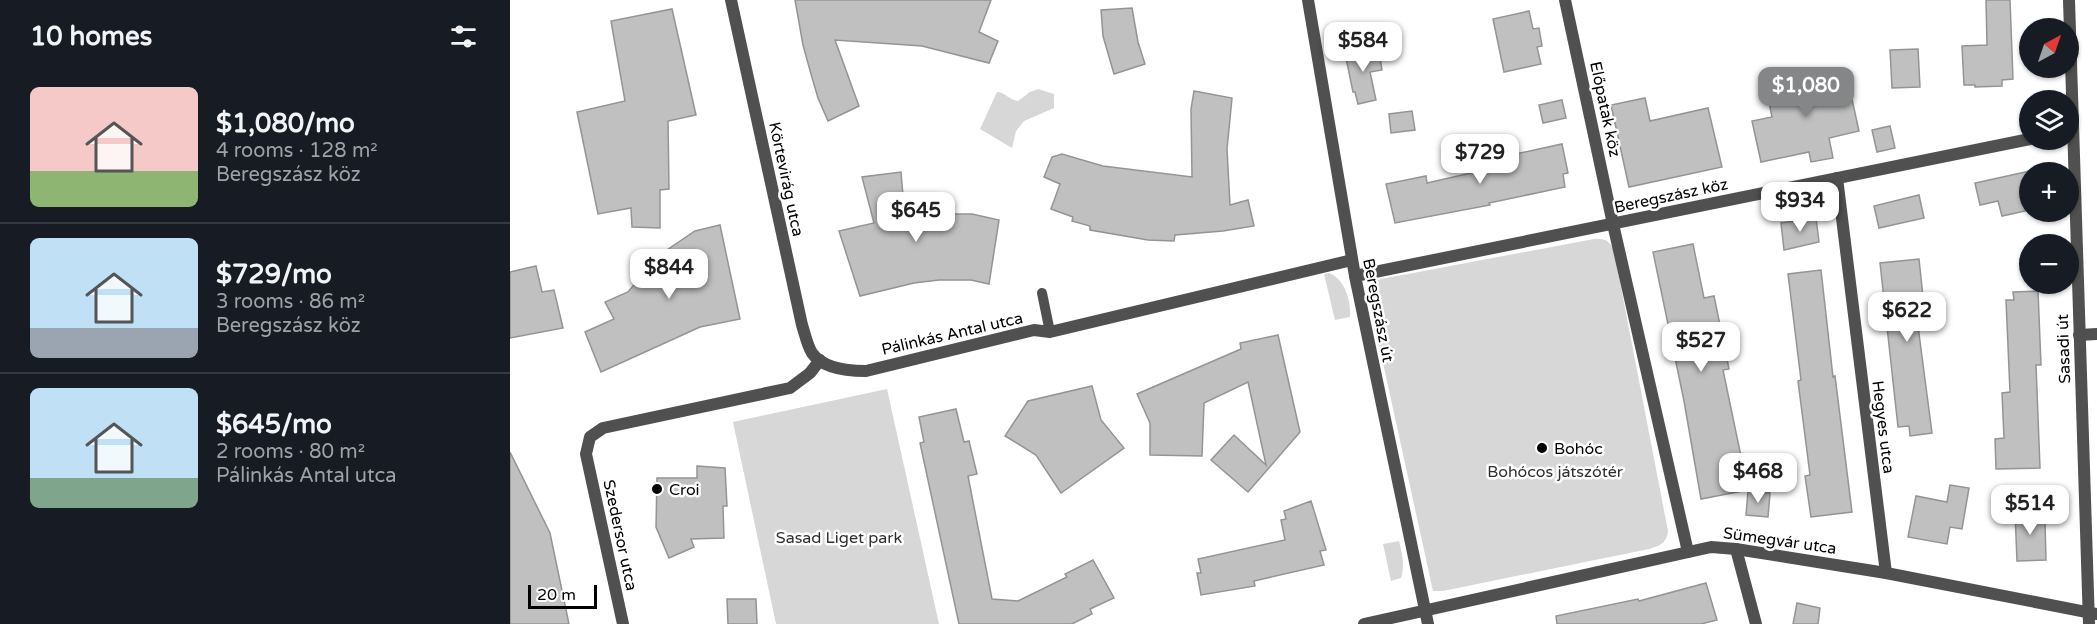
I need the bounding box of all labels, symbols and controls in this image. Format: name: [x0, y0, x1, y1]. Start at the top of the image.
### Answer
north arrow: [2019, 18, 2079, 78]
map controls: [2019, 18, 2079, 294]
icon: filters: [447, 20, 480, 53]
text: 10 homes: [30, 21, 152, 52]
pin: $584: [1327, 22, 1399, 73]
text: $584: [1338, 29, 1388, 53]
street label: Előpatak köz: [1585, 60, 1625, 159]
pin: $1,080: [1757, 67, 1855, 118]
text: $1,080: [1772, 74, 1840, 98]
button: layers: [2019, 90, 2079, 150]
text: $1,080/mo: [216, 108, 355, 139]
icon: home: [78, 111, 150, 183]
street label: Körtevirág utca: [764, 120, 808, 238]
pin: $729: [1444, 134, 1516, 185]
text: 4 rooms · 128 m²: [216, 139, 378, 163]
text: $729: [1455, 141, 1505, 165]
button: +: [2019, 162, 2079, 222]
text: Beregszász köz: [216, 163, 361, 187]
street label: Beregszász köz: [1612, 174, 1730, 218]
pin: $934: [1764, 182, 1836, 233]
text: $934: [1775, 189, 1825, 213]
pin: $645: [880, 192, 952, 243]
text: $645: [891, 199, 941, 223]
button: −: [2019, 234, 2079, 294]
pin: $844: [633, 249, 705, 300]
text: $844: [644, 256, 694, 280]
street label: Beregszász út: [1358, 257, 1398, 364]
text: $729/mo: [216, 259, 332, 290]
icon: home: [78, 262, 150, 334]
text: 3 rooms · 86 m²: [216, 290, 365, 314]
pin: $622: [1871, 292, 1943, 343]
text: $622: [1882, 299, 1932, 323]
street label: Pálinkás Antal utca: [880, 308, 1025, 360]
text: Beregszász köz: [216, 314, 361, 338]
street label: Sasadi út: [2053, 314, 2075, 384]
pin: $527: [1665, 322, 1737, 373]
text: $527: [1676, 329, 1726, 353]
street label: Hegyes utca: [1867, 379, 1899, 475]
text: $645/mo: [216, 409, 332, 440]
icon: home: [78, 412, 150, 484]
place label: Bohóc: [1554, 439, 1603, 459]
text: 2 rooms · 80 m²: [216, 440, 365, 464]
marker: Bohóc: [1535, 441, 1549, 455]
pin: $468: [1722, 453, 1794, 504]
text: $468: [1733, 460, 1783, 484]
park label: Bohócos játszótér: [1487, 462, 1624, 482]
text: Pálinkás Antal utca: [216, 464, 396, 488]
street label: Szedersor utca: [598, 478, 642, 593]
place label: Croi: [669, 480, 700, 500]
marker: Croi: [650, 482, 664, 496]
pin: $514: [1994, 485, 2066, 536]
text: $514: [2005, 492, 2055, 516]
street label: Sümegvár utca: [1722, 523, 1838, 559]
park label: Sasad Liget park: [776, 528, 902, 548]
scale bar: [528, 582, 597, 610]
text: 20 m: [537, 585, 576, 605]

